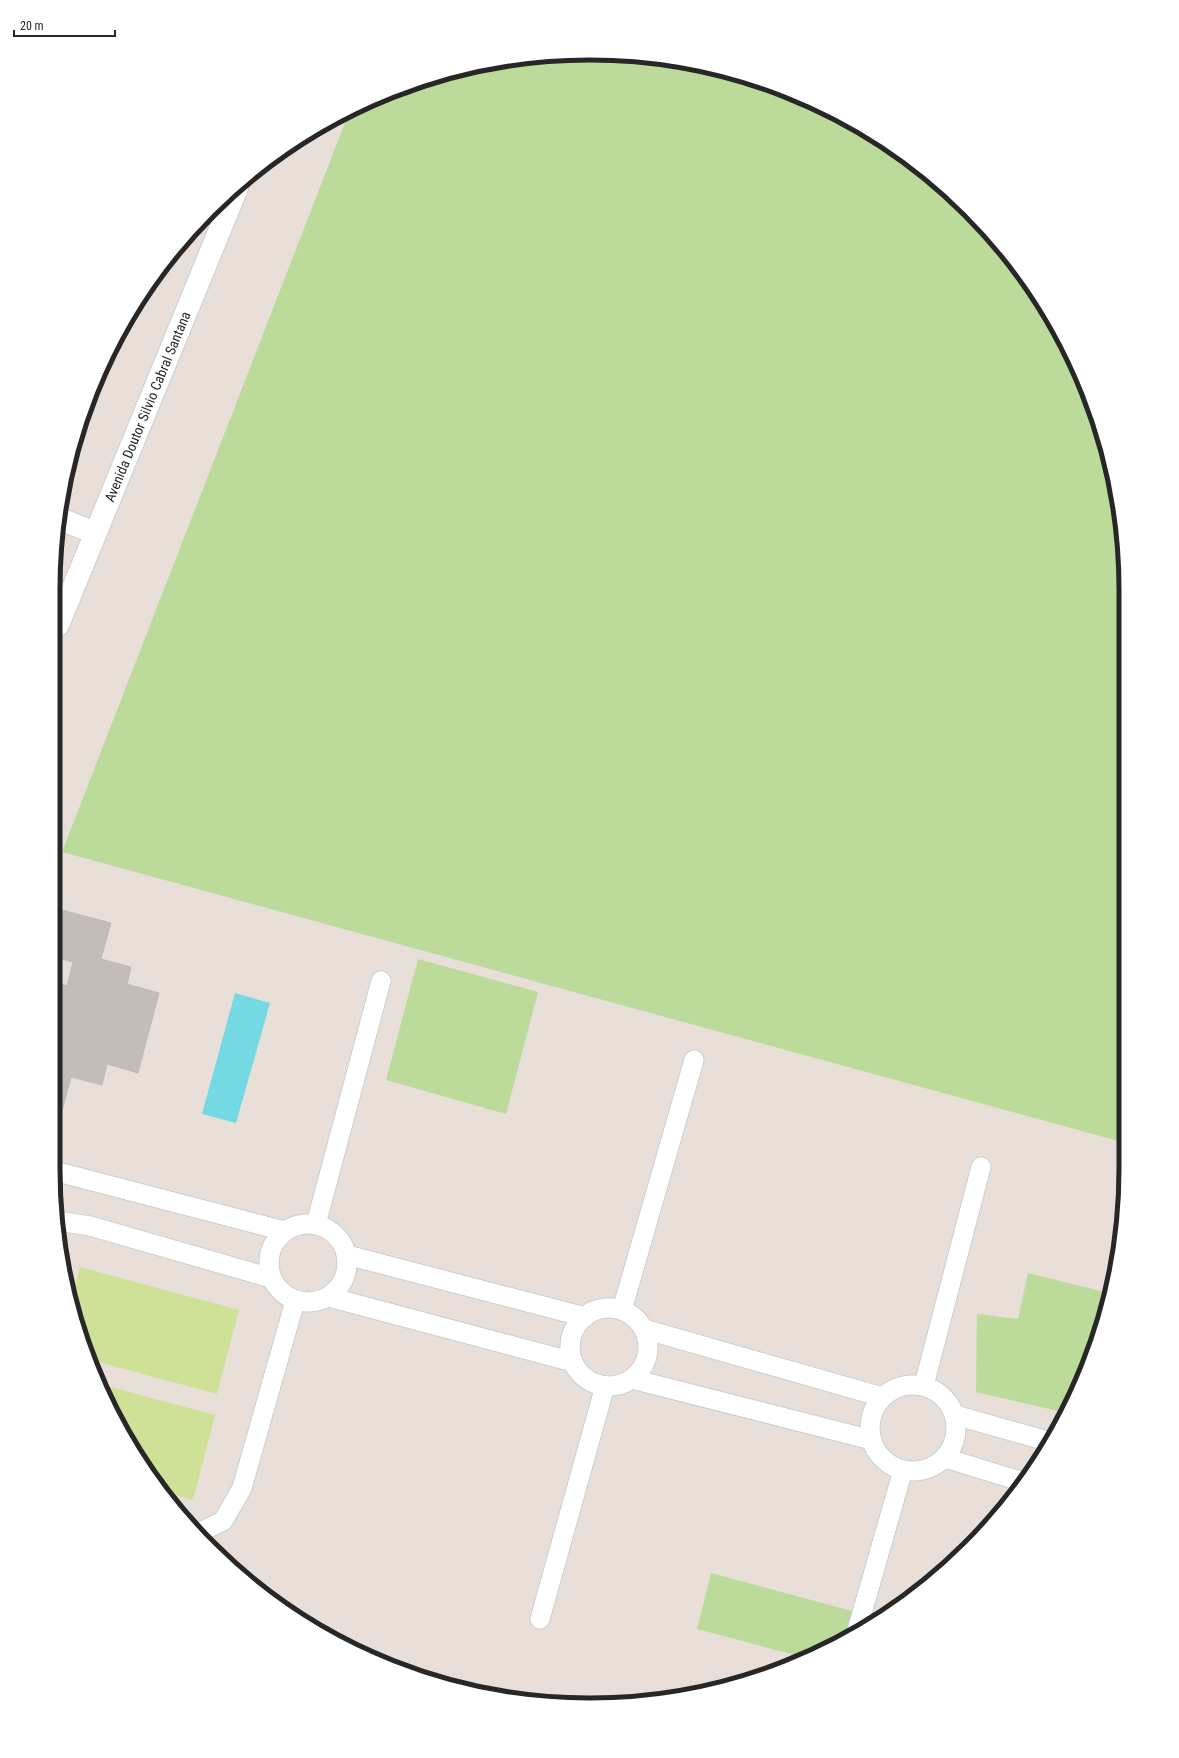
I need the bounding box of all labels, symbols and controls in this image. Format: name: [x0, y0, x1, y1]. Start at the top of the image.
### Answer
scale bar: [14, 12, 115, 38]
text: 20 m: [20, 19, 44, 33]
street label: Avenida Doutor Silvio Cabral Santana: [101, 309, 194, 504]

